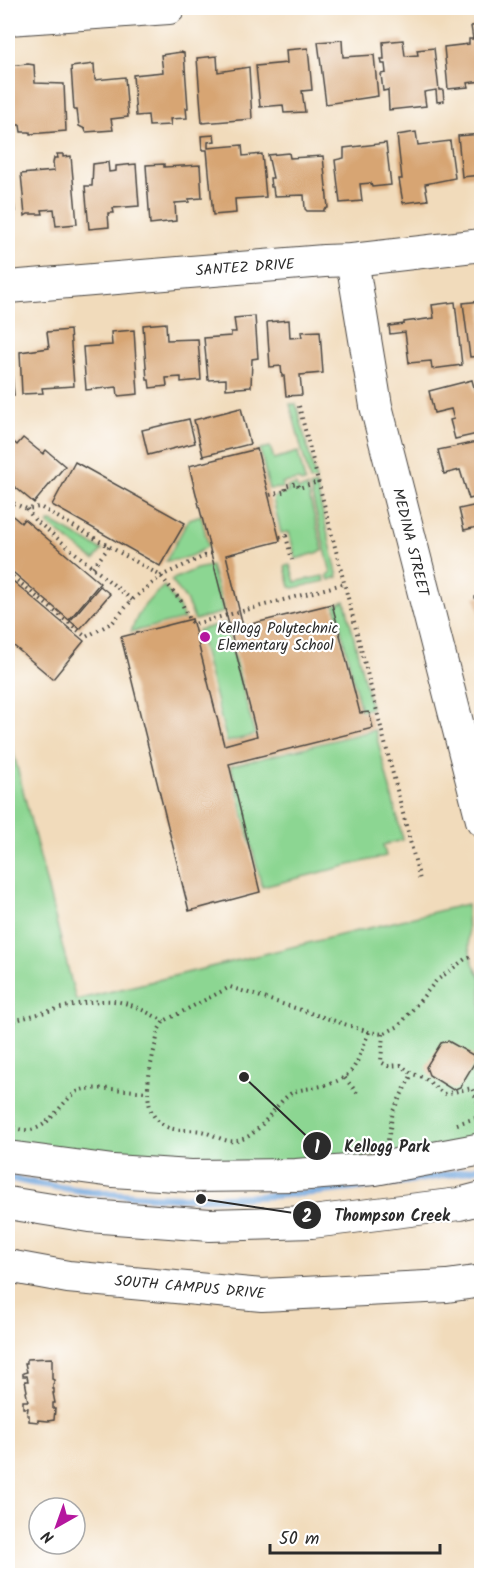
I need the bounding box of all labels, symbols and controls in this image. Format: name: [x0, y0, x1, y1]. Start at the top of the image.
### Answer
street label: SANTEZ DRIVE: [195, 252, 297, 283]
street label: MEDINA STREET: [385, 486, 436, 601]
place label: Kellogg Polytechnic Elementary School: [217, 617, 339, 658]
marker: Kellogg Polytechnic Elementary School: [198, 630, 212, 644]
callout: Kellogg Park: [302, 1129, 442, 1163]
text: 1: [314, 1134, 320, 1163]
text: Kellogg Park: [344, 1135, 431, 1160]
callout: Thompson Creek: [292, 1198, 461, 1232]
text: 2: [302, 1203, 312, 1232]
text: Thompson Creek: [334, 1204, 451, 1229]
street label: SOUTH CAMPUS DRIVE: [114, 1269, 267, 1307]
north arrow: [27, 1496, 87, 1556]
scale bar: [270, 1517, 440, 1555]
text: N: [36, 1524, 60, 1549]
text: 50 m: [279, 1525, 319, 1554]

